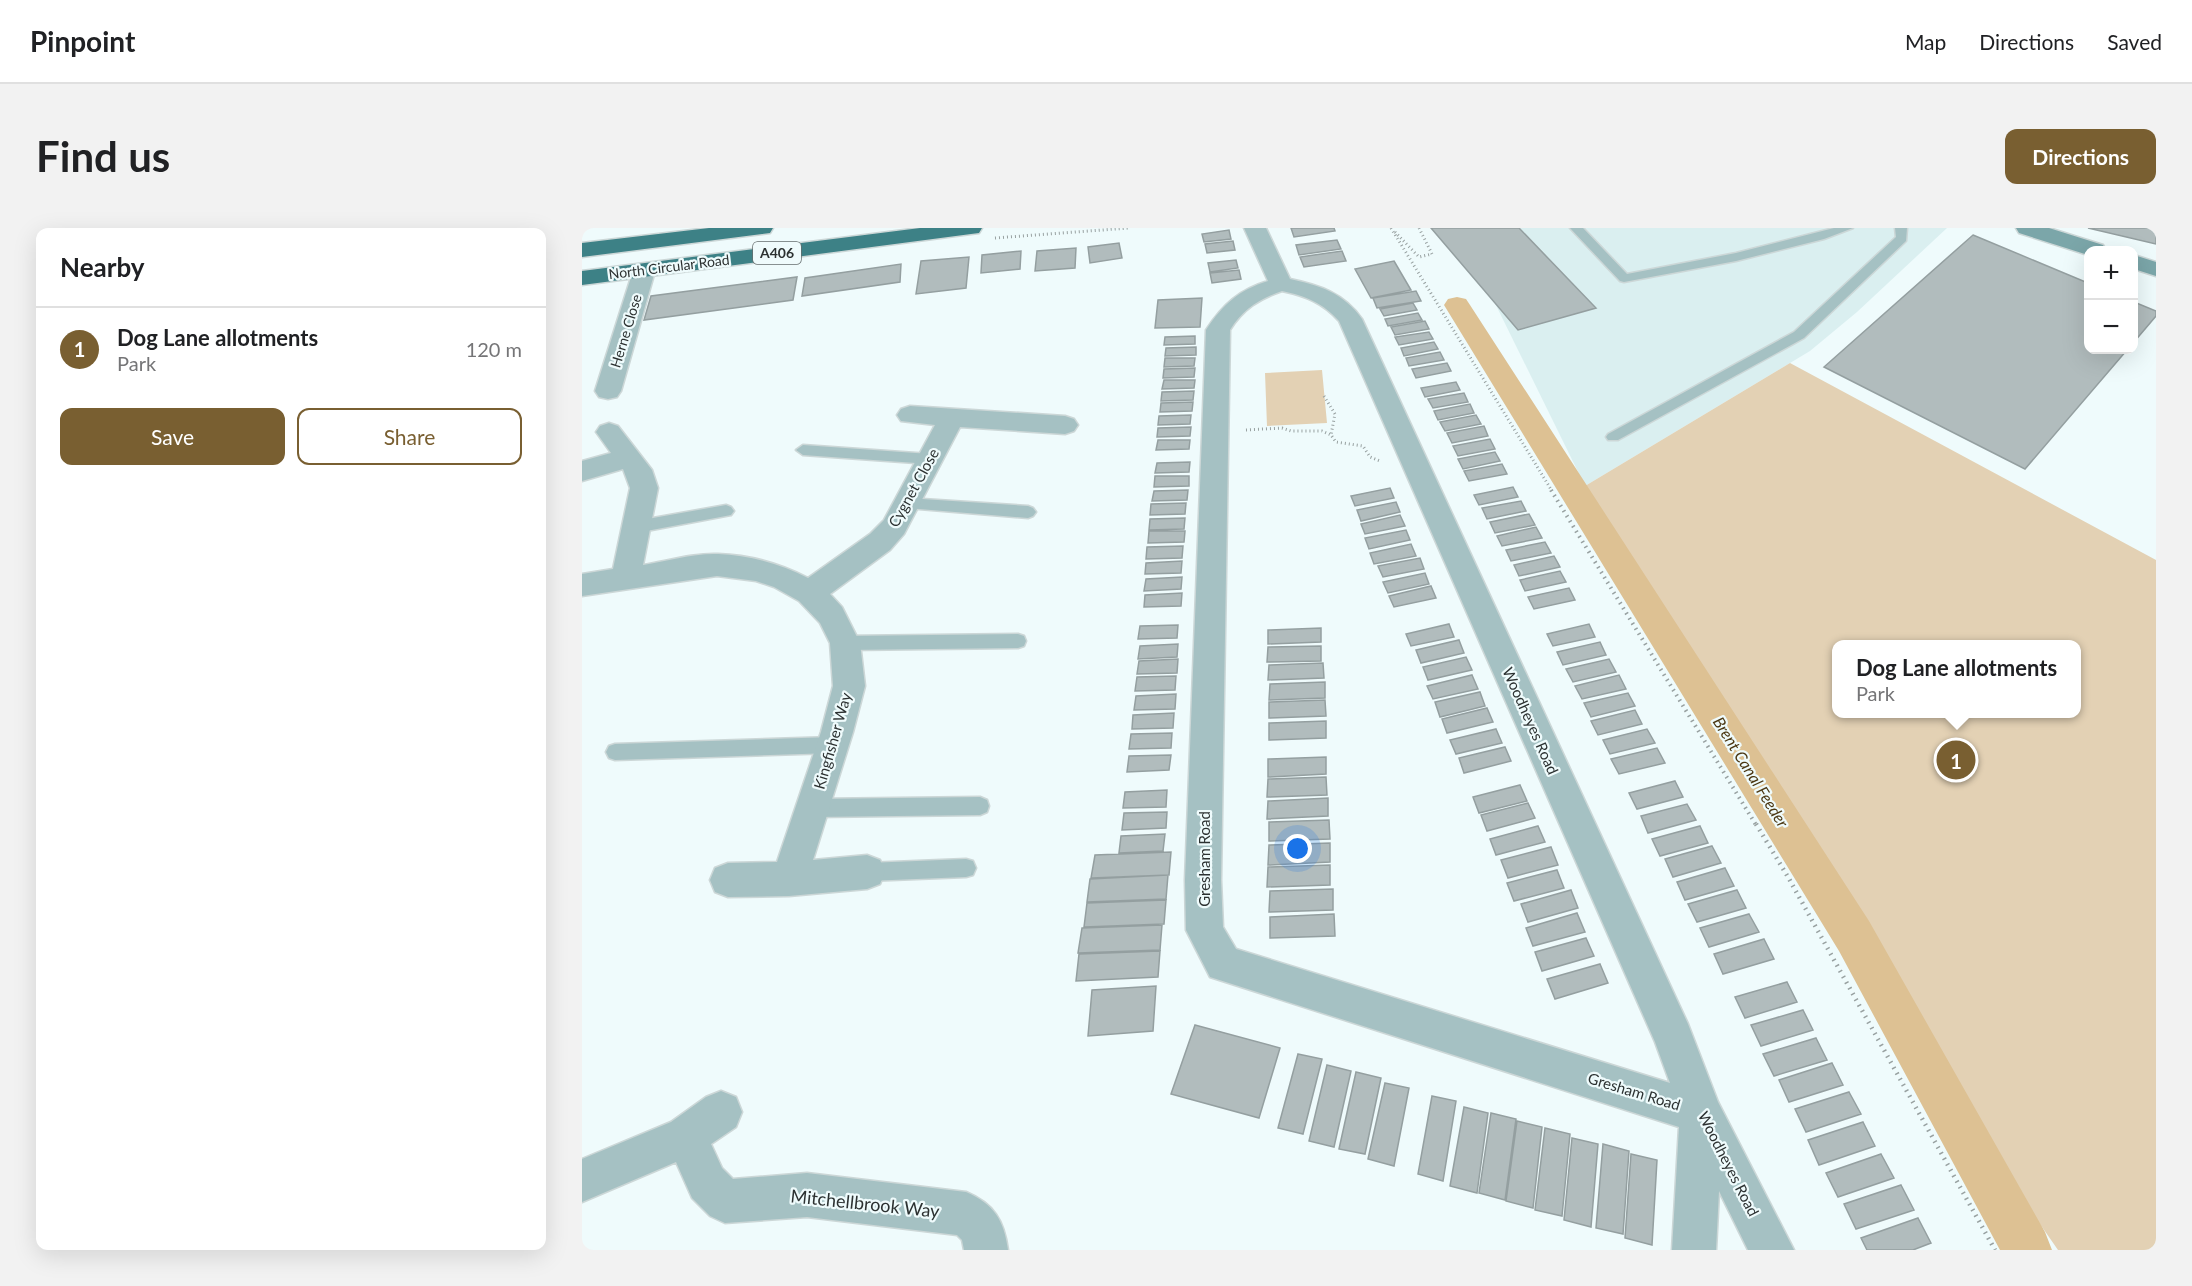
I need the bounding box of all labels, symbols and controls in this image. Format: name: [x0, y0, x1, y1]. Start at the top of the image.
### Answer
text: Pinpoint: [30, 24, 135, 58]
text: Map: [1905, 29, 1946, 54]
text: Directions: [1979, 29, 2074, 54]
text: Saved: [2107, 29, 2162, 54]
button: Directions: [2005, 129, 2156, 184]
text: Find us: [36, 131, 170, 181]
road number: A406: [753, 242, 801, 264]
map controls: [2084, 246, 2138, 354]
button: +: [2084, 246, 2138, 300]
text: Nearby: [60, 251, 145, 283]
street label: North Circular Road: [608, 251, 730, 282]
street label: Herne Close: [606, 292, 645, 370]
button: −: [2084, 300, 2138, 354]
text: Dog Lane allotments: [117, 324, 318, 351]
text: 1: [74, 337, 85, 361]
text: 120 m: [466, 337, 522, 361]
text: Park: [117, 351, 156, 375]
button: Save: [60, 408, 285, 465]
button: Share: [297, 408, 522, 465]
street label: Cygnet Close: [884, 445, 942, 530]
popup: [1832, 640, 2081, 718]
text: Dog Lane allotments: [1856, 654, 2057, 681]
street label: Woodheyes Road: [1499, 664, 1563, 777]
text: Park: [1856, 681, 1895, 705]
street label: Kingfisher Way: [810, 690, 854, 791]
water label: Brent Canal Feeder: [1710, 713, 1793, 831]
pin: 1: [1936, 738, 1976, 782]
street label: Gresham Road: [1195, 811, 1213, 907]
your location: [1283, 834, 1312, 863]
street label: Gresham Road: [1586, 1068, 1683, 1114]
street label: Woodheyes Road: [1695, 1108, 1763, 1219]
street label: Mitchellbrook Way: [789, 1184, 941, 1222]

